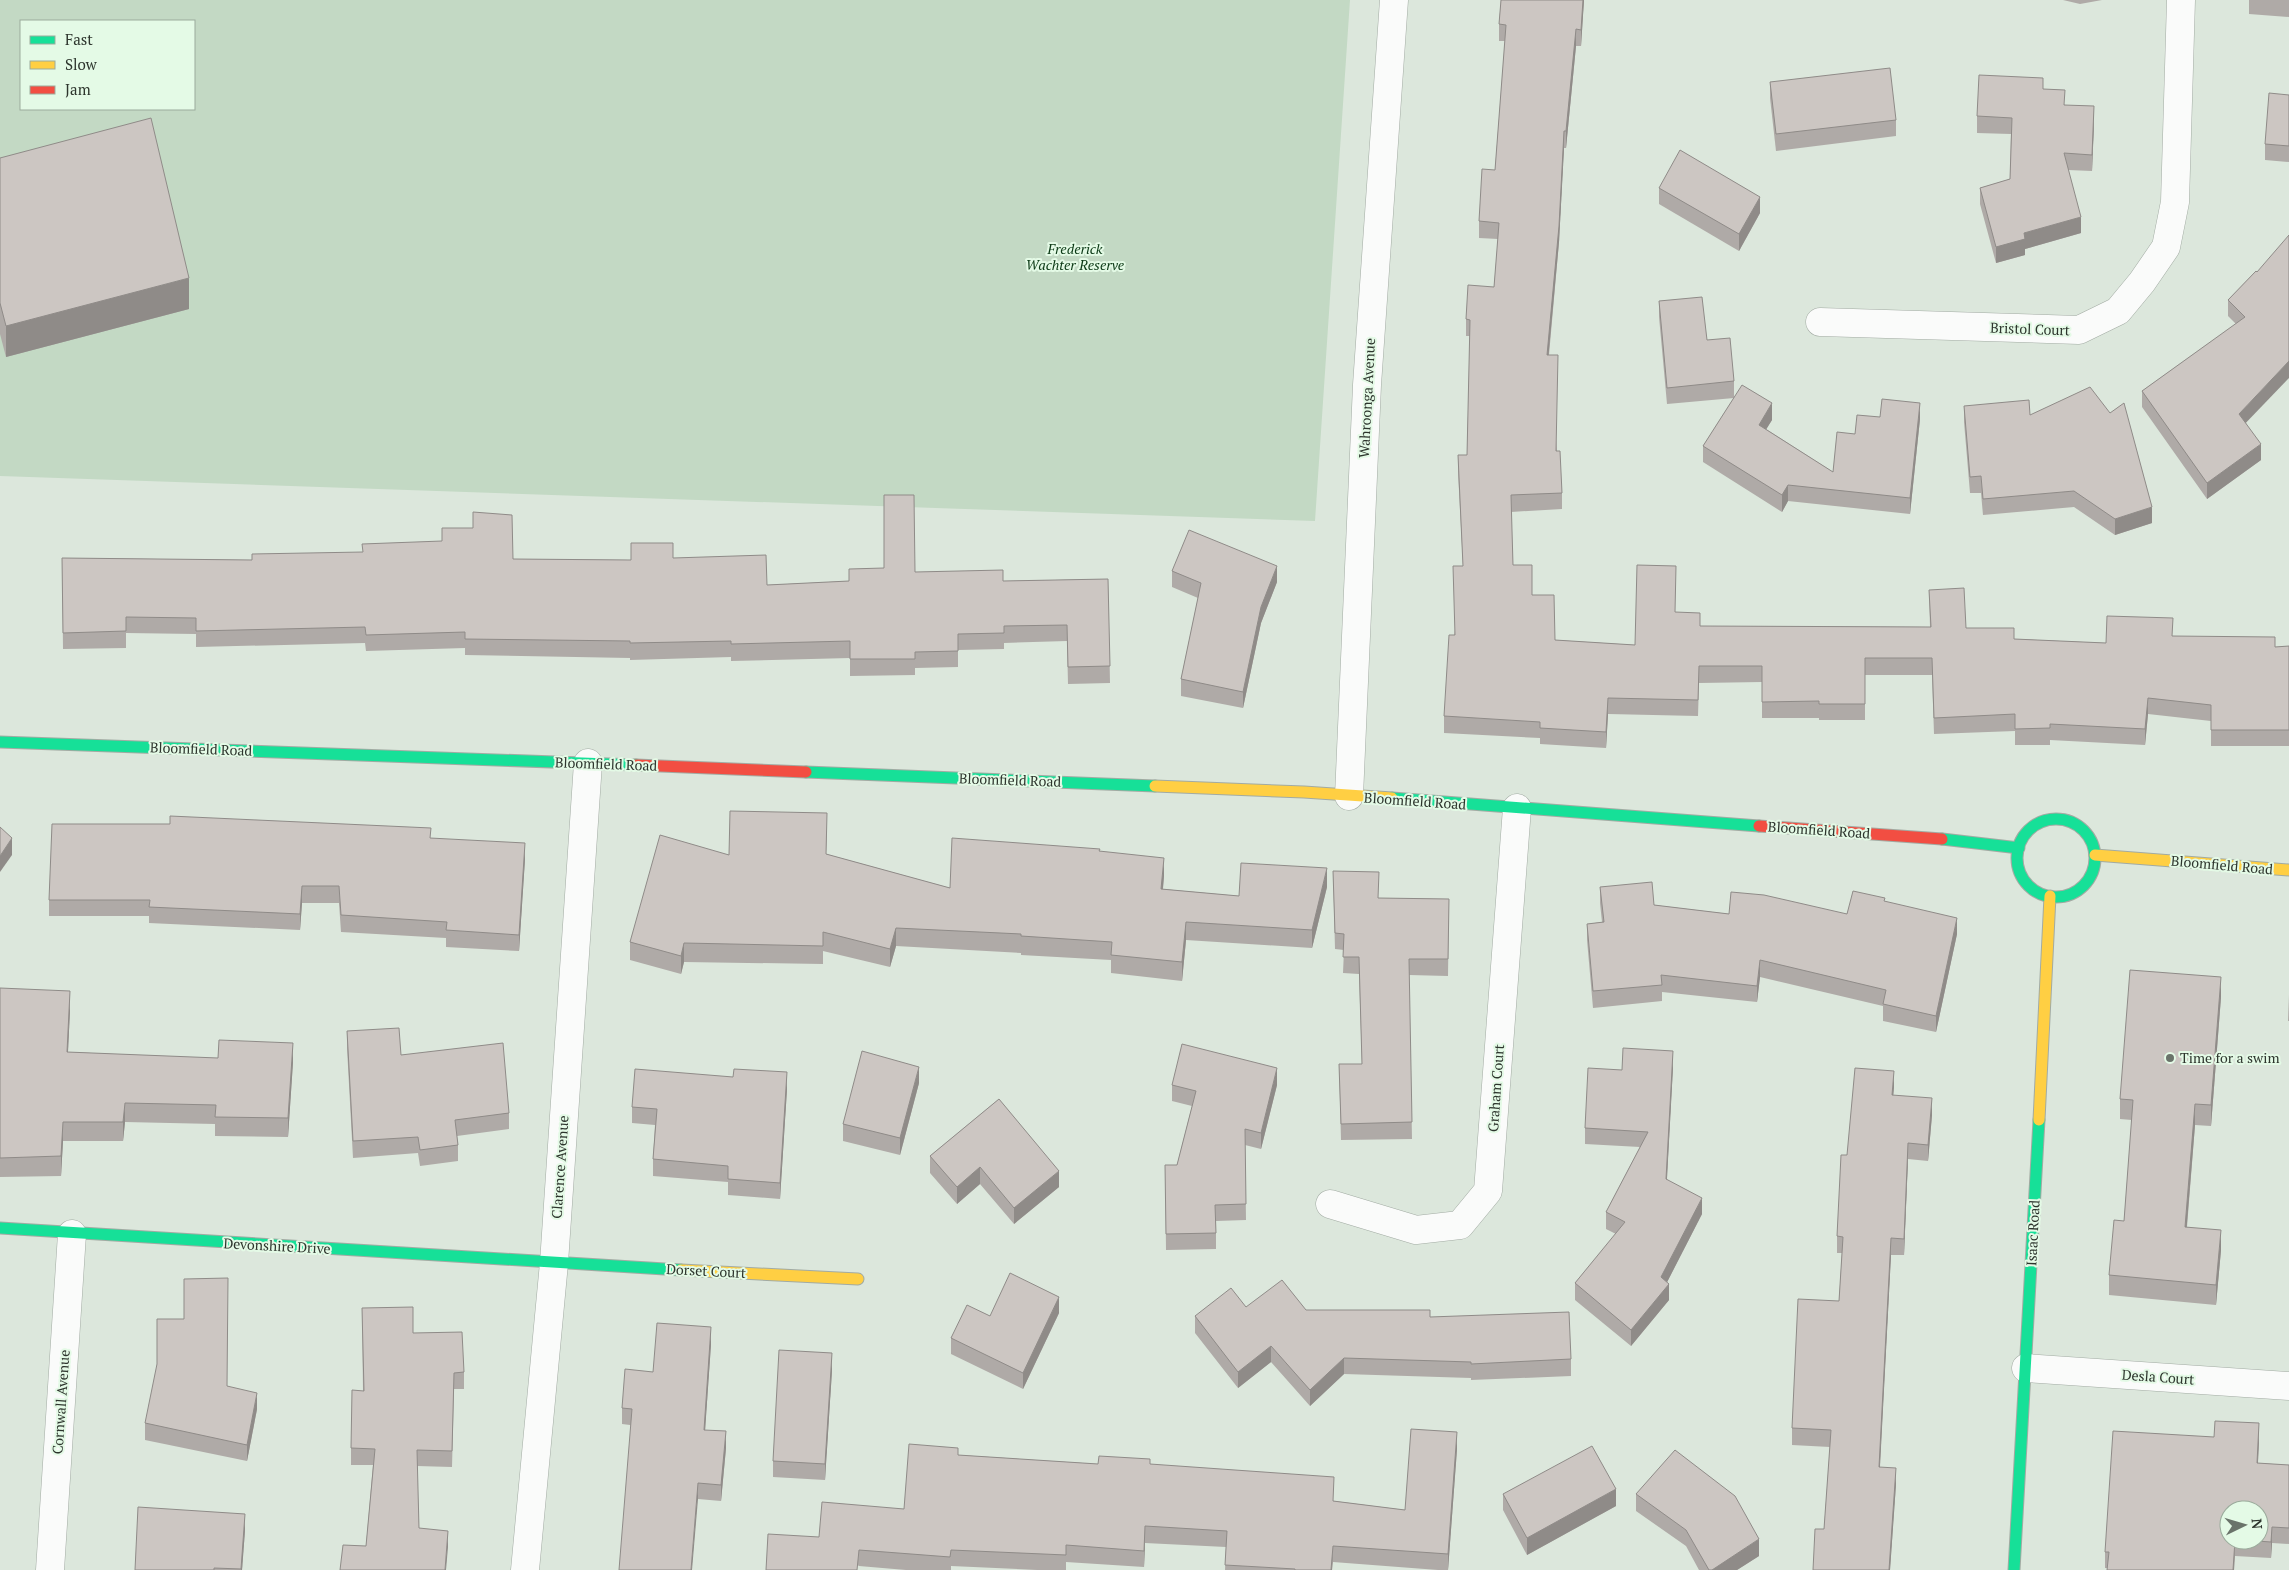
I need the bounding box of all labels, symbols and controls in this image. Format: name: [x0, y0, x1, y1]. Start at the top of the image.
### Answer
legend: [20, 20, 195, 110]
text: Fast: [65, 29, 93, 49]
text: Slow: [65, 54, 98, 74]
text: Jam: [65, 79, 91, 99]
park label: Frederick Wachter Reserve: [1026, 239, 1125, 274]
street label: Bristol Court: [1990, 318, 2071, 339]
street label: Wahroonga Avenue: [1354, 338, 1379, 458]
street label: Bloomfield Road: [149, 737, 253, 760]
street label: Bloomfield Road: [554, 752, 658, 775]
street label: Bloomfield Road: [958, 768, 1062, 791]
street label: Bloomfield Road: [1363, 787, 1467, 814]
street label: Bloomfield Road: [1767, 816, 1871, 843]
street label: Bloomfield Road: [2170, 851, 2274, 878]
street label: Graham Court: [1483, 1043, 1508, 1132]
place label: Time for a swim: [2180, 1048, 2279, 1067]
marker: Time for a swim: [2164, 1052, 2176, 1064]
street label: Clarence Avenue: [546, 1115, 573, 1219]
street label: Isaac Road: [2021, 1199, 2044, 1267]
street label: Devonshire Drive: [223, 1233, 331, 1258]
street label: Dorset Court: [666, 1259, 747, 1282]
street label: Cornwall Avenue: [47, 1349, 74, 1455]
street label: Desla Court: [2121, 1364, 2196, 1389]
north arrow: [2219, 1500, 2269, 1550]
text: N: [2248, 1518, 2267, 1530]

